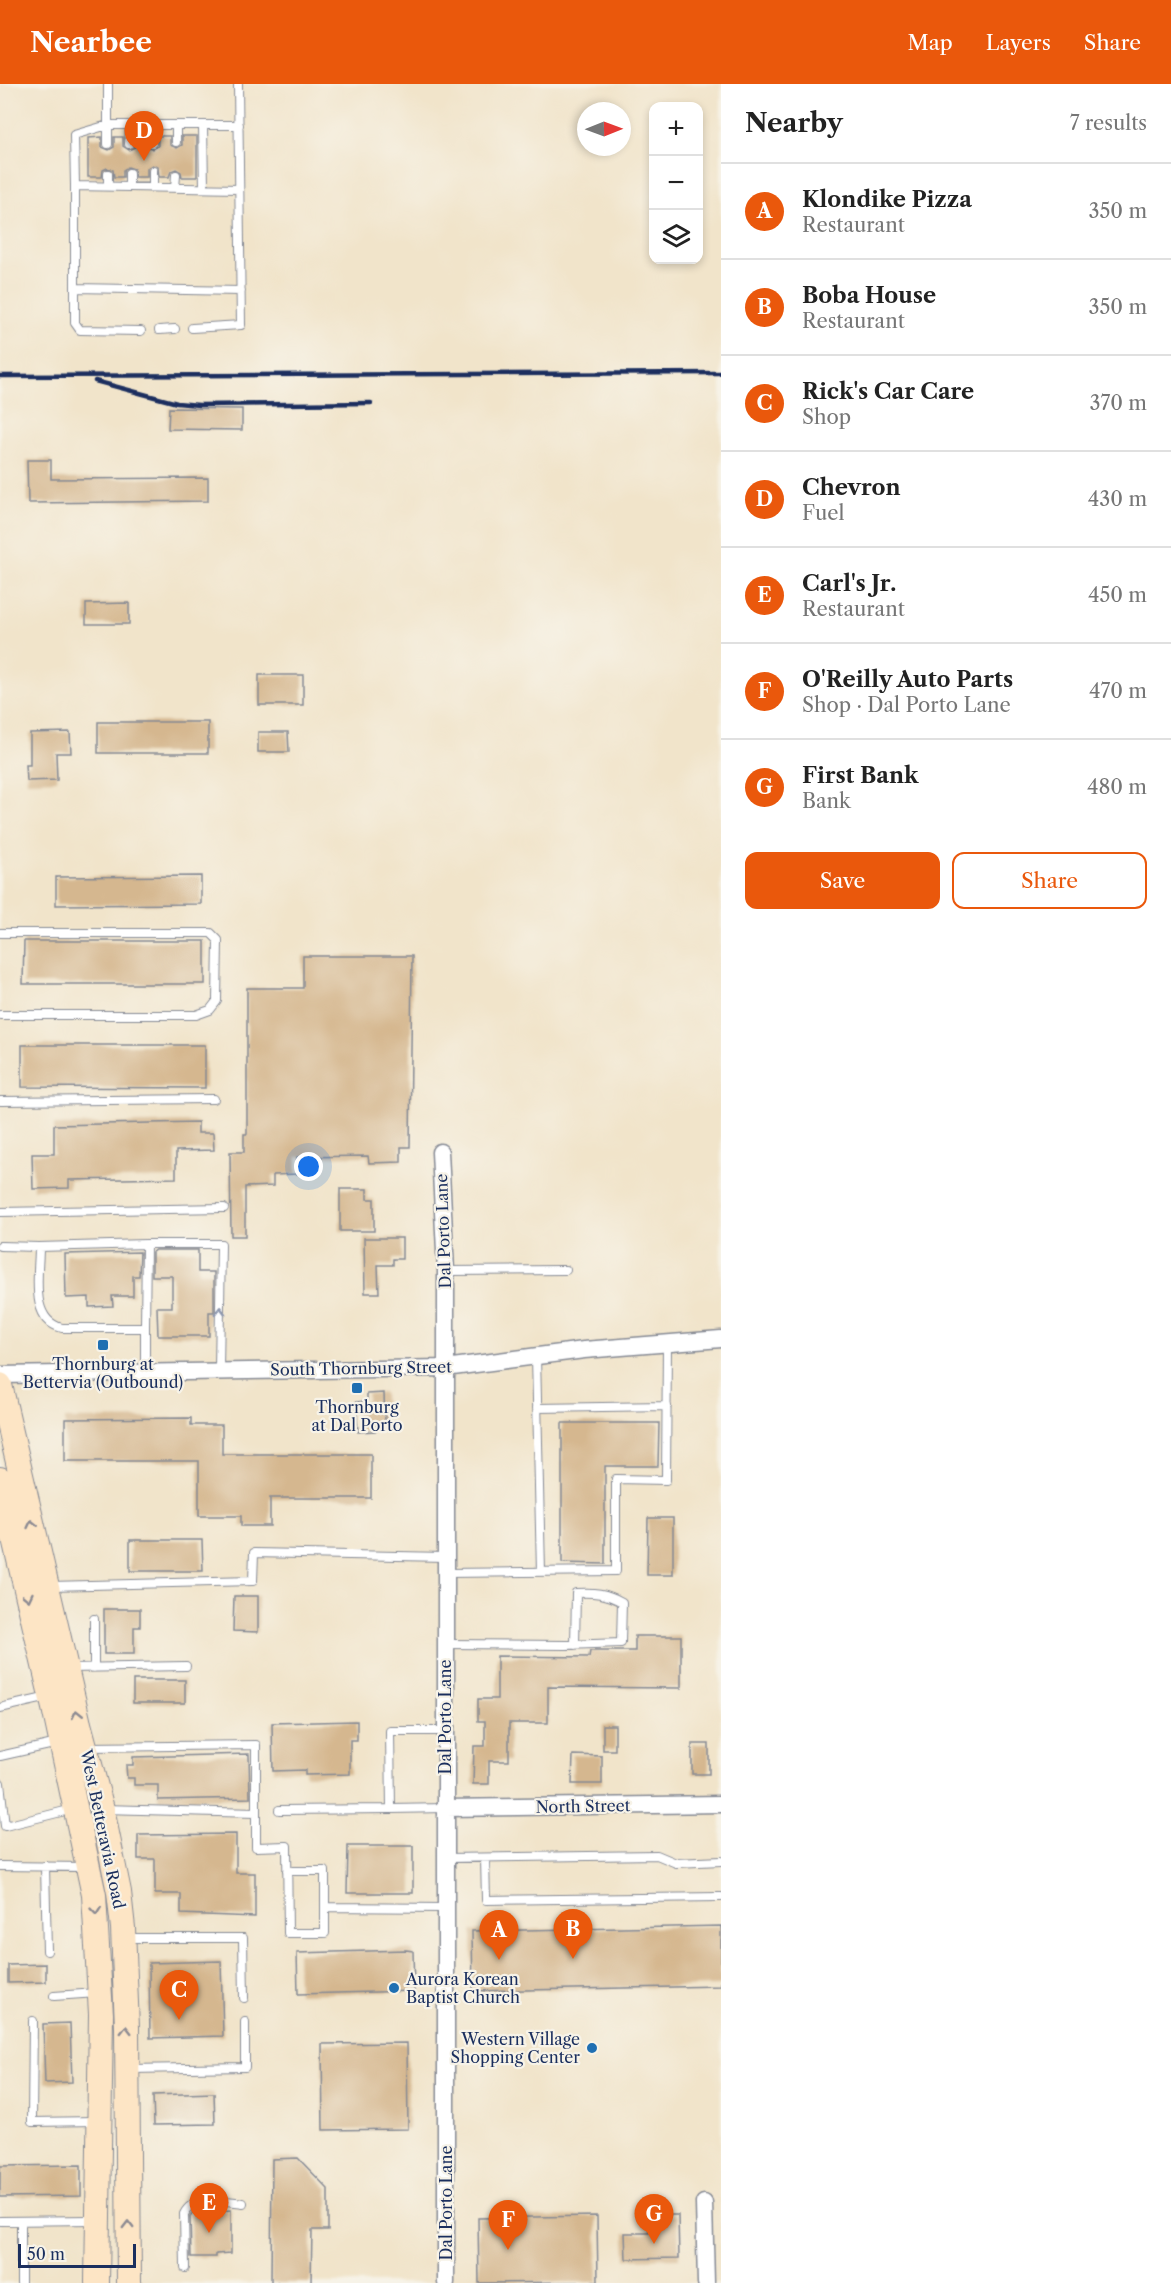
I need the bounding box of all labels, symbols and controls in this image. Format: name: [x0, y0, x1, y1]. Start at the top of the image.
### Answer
text: Nearbee: [30, 25, 152, 59]
text: Map: [908, 30, 953, 55]
text: Layers: [986, 30, 1051, 55]
text: Share: [1084, 30, 1141, 55]
north arrow: [577, 102, 631, 156]
map controls: [649, 102, 703, 264]
button: +: [649, 102, 703, 156]
text: Nearby: [745, 107, 843, 139]
text: 7 results: [1070, 111, 1147, 135]
pin: D: [124, 112, 164, 161]
button: −: [649, 156, 703, 210]
text: Klondike Pizza: [802, 186, 972, 213]
text: A: [757, 199, 772, 223]
text: 350 m: [1089, 199, 1147, 223]
button: layers: [649, 210, 703, 264]
text: Restaurant: [802, 213, 905, 237]
text: Boba House: [802, 282, 936, 309]
text: B: [757, 295, 772, 319]
text: 350 m: [1089, 295, 1147, 319]
text: Restaurant: [802, 309, 905, 333]
text: Rick's Car Care: [802, 378, 974, 405]
text: C: [756, 391, 773, 415]
text: 370 m: [1090, 391, 1147, 415]
text: Shop: [802, 405, 851, 429]
text: Chevron: [802, 474, 901, 501]
text: D: [756, 487, 773, 511]
text: 430 m: [1088, 487, 1147, 511]
text: Fuel: [802, 501, 844, 525]
text: Carl's Jr.: [802, 570, 896, 597]
text: E: [757, 583, 772, 607]
text: 450 m: [1088, 583, 1147, 607]
text: Restaurant: [802, 597, 905, 621]
text: O'Reilly Auto Parts: [802, 666, 1013, 693]
text: F: [758, 679, 771, 703]
text: 470 m: [1089, 679, 1147, 703]
text: Shop · Dal Porto Lane: [802, 693, 1011, 717]
text: First Bank: [802, 762, 919, 789]
text: G: [756, 775, 773, 799]
text: 480 m: [1087, 775, 1147, 799]
text: Bank: [802, 789, 851, 813]
button: Save: [745, 852, 940, 909]
button: Share: [952, 852, 1147, 909]
your location: [294, 1152, 323, 1181]
street label: Dal Porto Lane: [431, 1173, 455, 1289]
one-way arrow: [214, 1307, 226, 1316]
marker: Thornburg at Bettervia (Outbound): [96, 1338, 110, 1352]
place label: Thornburg at Bettervia (Outbound): [23, 1354, 183, 1392]
street label: South Thornburg Street: [270, 1356, 452, 1380]
marker: Thornburg at Dal Porto: [350, 1381, 364, 1395]
place label: Thornburg at Dal Porto: [312, 1397, 403, 1435]
one-way arrow: [26, 1519, 39, 1529]
one-way arrow: [20, 1592, 33, 1602]
street label: Dal Porto Lane: [435, 1660, 455, 1774]
one-way arrow: [71, 1709, 84, 1719]
street label: West Betteravia Road: [76, 1746, 130, 1911]
street label: North Street: [536, 1795, 631, 1817]
one-way arrow: [89, 1906, 102, 1915]
pin: A: [480, 1910, 518, 1960]
pin: B: [554, 1910, 592, 1959]
place label: Aurora Korean Baptist Church: [405, 1969, 520, 2007]
pin: C: [160, 1970, 198, 2020]
marker: Aurora Korean Baptist Church: [387, 1981, 401, 1995]
one-way arrow: [120, 2025, 133, 2034]
place label: Western Village Shopping Center: [451, 2029, 580, 2067]
marker: Western Village Shopping Center: [585, 2041, 599, 2055]
street label: Dal Porto Lane: [436, 2146, 456, 2260]
pin: E: [190, 2184, 228, 2233]
pin: G: [634, 2194, 674, 2244]
pin: F: [488, 2200, 528, 2250]
one-way arrow: [122, 2220, 134, 2229]
scale bar: [18, 2241, 136, 2268]
text: 50 m: [27, 2244, 65, 2264]

